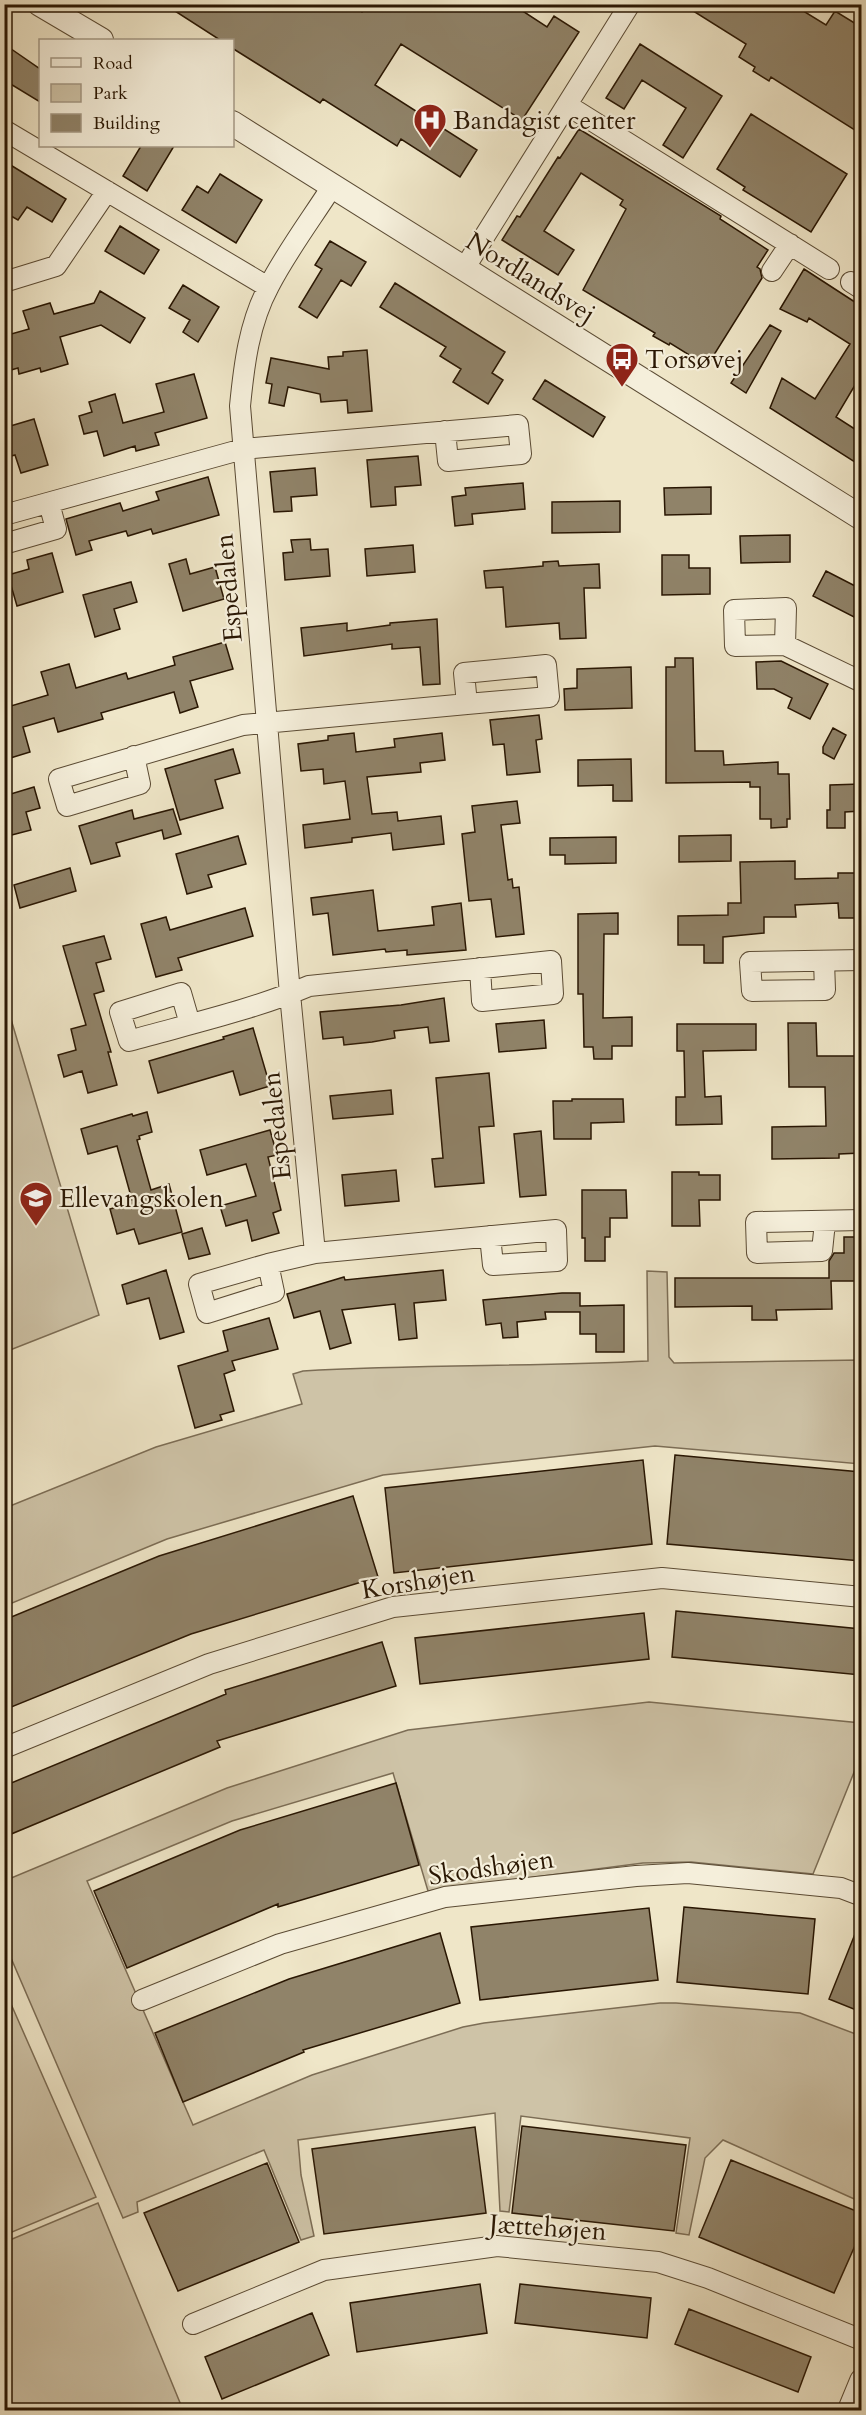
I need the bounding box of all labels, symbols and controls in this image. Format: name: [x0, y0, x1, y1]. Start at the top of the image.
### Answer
legend: [39, 39, 234, 147]
text: Road: [93, 51, 133, 76]
text: Park: [93, 81, 128, 106]
hospital icon: Bandagist center: [412, 102, 448, 149]
place label: Bandagist center: [453, 103, 636, 138]
text: Building: [93, 111, 161, 136]
street label: Nordlandsvej: [459, 224, 602, 331]
bus stop icon: Torsøvej: [604, 341, 640, 388]
place label: Torsøvej: [645, 342, 743, 377]
street label: Espedalen: [206, 532, 251, 644]
street label: Espedalen: [253, 1070, 300, 1182]
school or university icon: Ellevangskolen: [18, 1180, 54, 1227]
place label: Ellevangskolen: [59, 1181, 224, 1216]
street label: Korshøjen: [359, 1555, 478, 1608]
street label: Skodshøjen: [426, 1841, 556, 1894]
street label: Jættehøjen: [484, 2206, 608, 2249]

